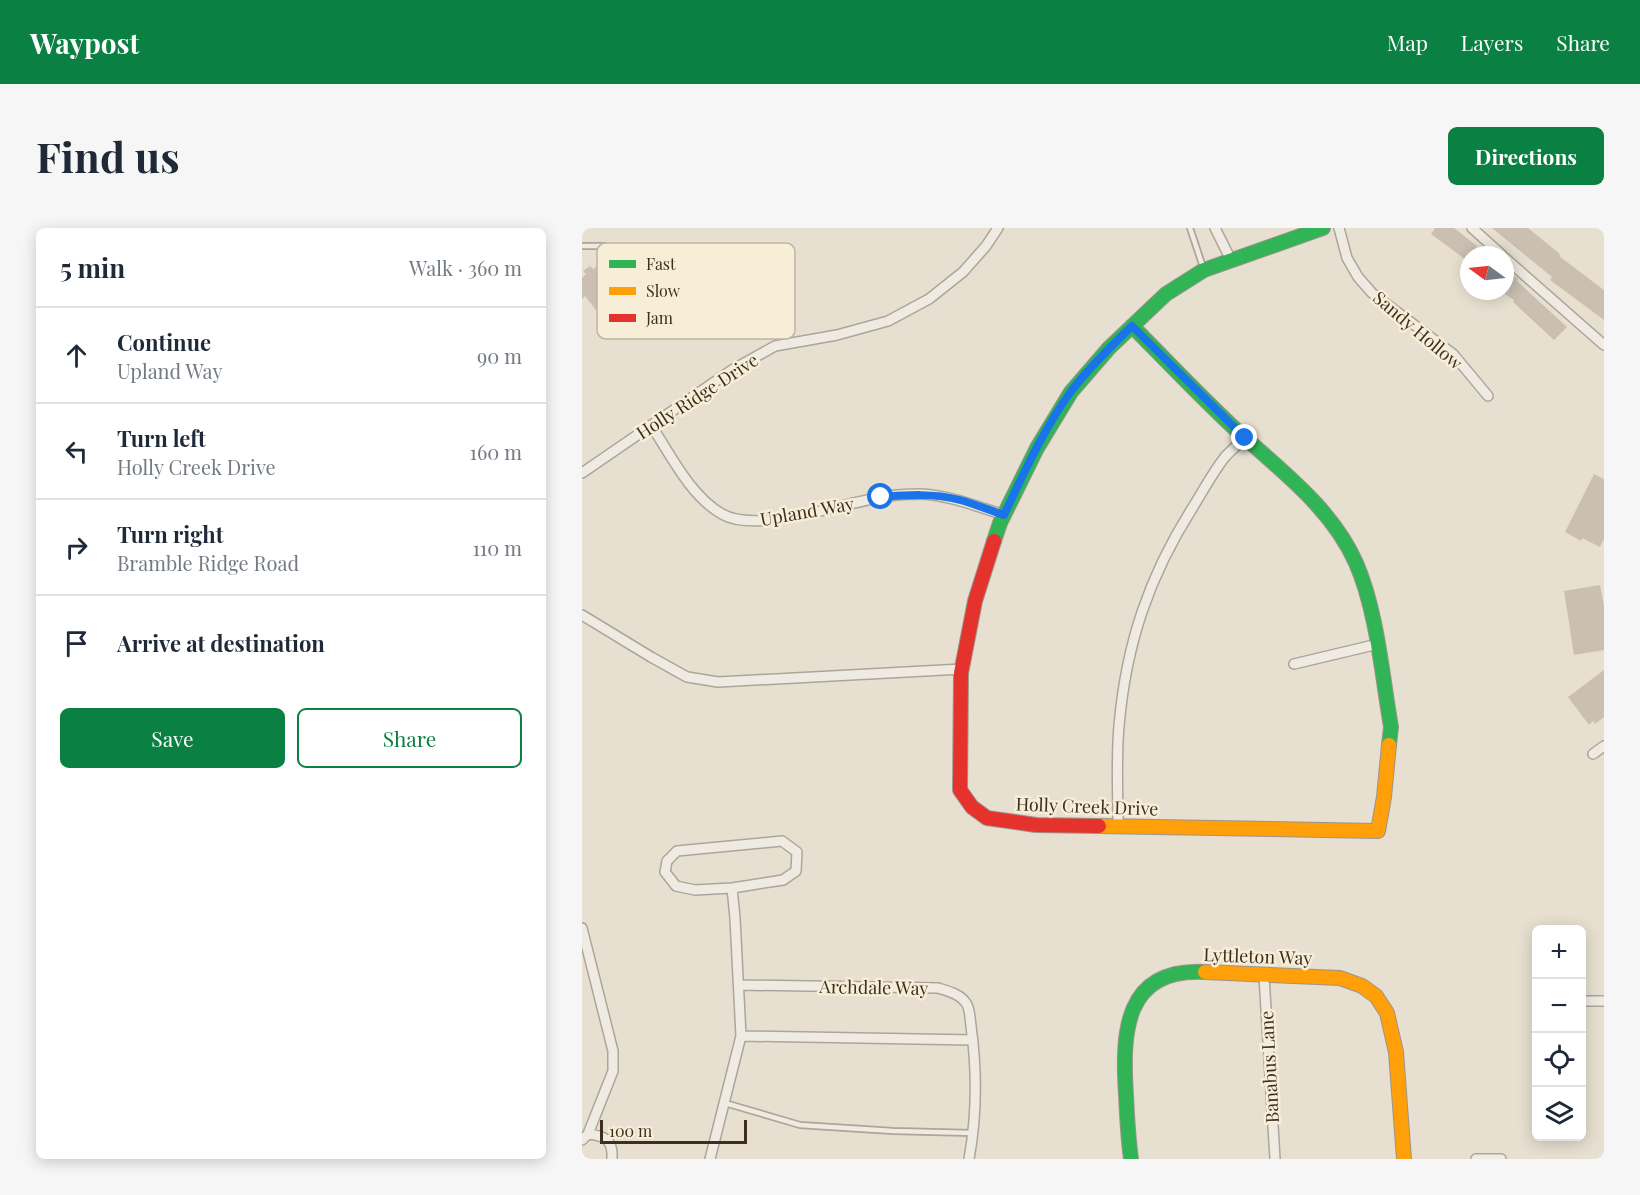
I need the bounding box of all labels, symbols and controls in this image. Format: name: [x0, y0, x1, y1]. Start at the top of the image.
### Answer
text: Waypost: [30, 24, 139, 61]
text: Map: [1387, 28, 1428, 56]
text: Layers: [1461, 28, 1523, 56]
text: Share: [1556, 28, 1610, 56]
button: Directions: [1448, 127, 1604, 185]
text: Find us: [36, 128, 180, 184]
legend: [597, 243, 795, 339]
north arrow: [1460, 246, 1514, 300]
text: 5 min: [60, 250, 125, 285]
text: Fast: [646, 253, 676, 274]
text: Walk · 360 m: [409, 254, 522, 281]
text: Slow: [646, 280, 681, 301]
street label: Sandy Hollow: [1368, 286, 1468, 375]
text: Jam: [645, 307, 673, 328]
text: Continue: [117, 327, 211, 357]
icon: ahead: [60, 339, 93, 372]
text: 90 m: [477, 342, 522, 369]
street label: Holly Ridge Drive: [631, 348, 763, 444]
text: Upland Way: [117, 357, 223, 384]
text: Turn left: [117, 423, 206, 453]
route end: [1231, 424, 1257, 450]
icon: left: [60, 435, 93, 468]
text: 160 m: [470, 438, 522, 465]
text: Holly Creek Drive: [117, 453, 276, 480]
route start: [867, 483, 893, 509]
street label: Upland Way: [758, 491, 856, 531]
text: Turn right: [117, 519, 223, 549]
icon: right: [60, 531, 93, 564]
text: 110 m: [472, 534, 522, 561]
text: Bramble Ridge Road: [117, 549, 299, 576]
icon: arrive: [60, 627, 93, 660]
text: Arrive at destination: [117, 628, 325, 658]
button: Save: [60, 708, 285, 768]
button: Share: [297, 708, 522, 768]
street label: Holly Creek Drive: [1015, 792, 1159, 820]
map controls: [1532, 925, 1586, 1141]
button: +: [1532, 925, 1586, 979]
street label: Lyttleton Way: [1203, 942, 1313, 970]
street label: Archdale Way: [818, 974, 929, 1000]
button: −: [1532, 979, 1586, 1033]
street label: Banabus Lane: [1254, 1010, 1284, 1124]
button: locate: [1532, 1033, 1586, 1087]
button: layers: [1532, 1087, 1586, 1141]
scale bar: [600, 1117, 747, 1144]
text: 100 m: [609, 1120, 652, 1141]

